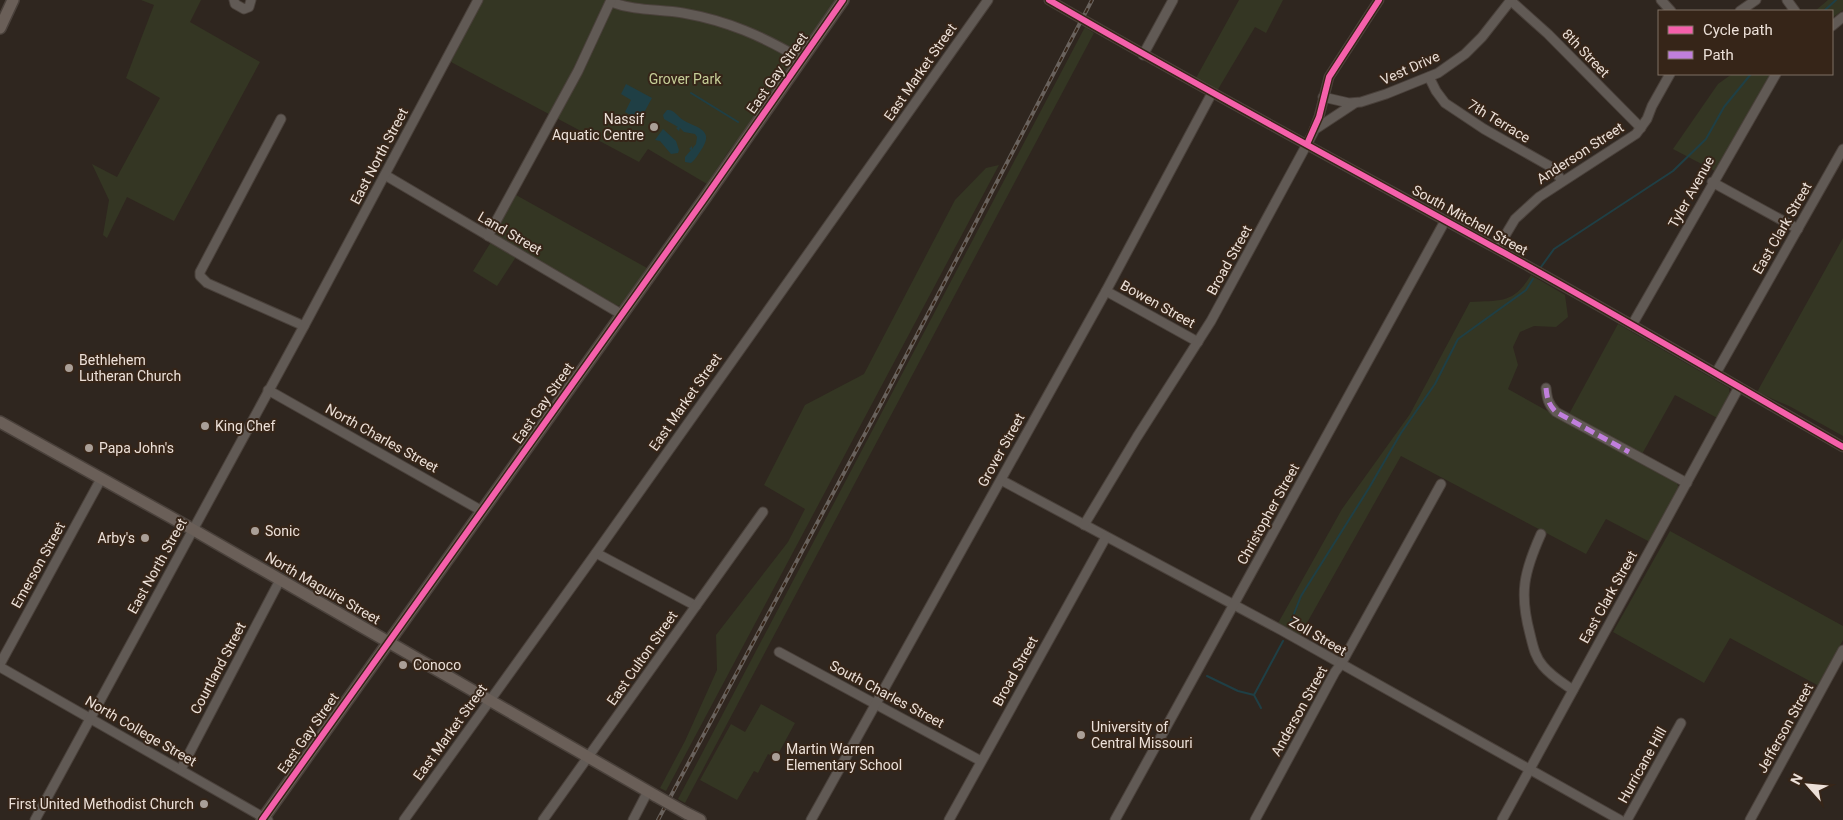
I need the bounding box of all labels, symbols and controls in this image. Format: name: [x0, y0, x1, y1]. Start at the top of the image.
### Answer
legend: [1658, 10, 1833, 75]
street label: East Market Street: [881, 20, 960, 124]
text: Cycle path: [1703, 21, 1773, 39]
street label: 8th Street: [1559, 26, 1613, 81]
street label: East Gay Street: [743, 29, 811, 116]
text: Path: [1703, 46, 1734, 64]
street label: Vest Drive: [1378, 48, 1442, 88]
park label: Grover Park: [649, 71, 722, 87]
street label: 7th Terrace: [1465, 96, 1533, 146]
street label: East North Street: [347, 105, 411, 207]
place label: Nassif Aquatic Centre: [552, 111, 644, 143]
street label: Anderson Street: [1534, 119, 1627, 187]
marker: Nassif Aquatic Centre: [648, 121, 660, 133]
street label: Tyler Avenue: [1665, 153, 1717, 231]
street label: East Clark Street: [1749, 179, 1815, 277]
street label: South Mitchell Street: [1409, 182, 1531, 259]
street label: Land Street: [475, 208, 545, 258]
street label: Broad Street: [1203, 222, 1255, 298]
street label: Bowen Street: [1118, 277, 1198, 331]
street label: East Market Street: [646, 350, 725, 454]
place label: Bethlehem Lutheran Church: [79, 352, 181, 384]
street label: East Gay Street: [509, 359, 577, 446]
marker: Bethlehem Lutheran Church: [63, 362, 75, 374]
street label: North Charles Street: [323, 400, 442, 476]
street label: Grover Street: [974, 410, 1028, 489]
place label: King Chef: [215, 418, 276, 434]
marker: King Chef: [199, 420, 211, 432]
place label: Papa John's: [99, 440, 174, 456]
marker: Papa John's: [83, 442, 95, 454]
street label: Christopher Street: [1234, 460, 1303, 567]
street label: East North Street: [124, 515, 190, 616]
street label: Emerson Street: [8, 519, 68, 611]
place label: Sonic: [265, 523, 300, 539]
marker: Sonic: [249, 525, 261, 537]
place label: Arby's: [97, 530, 135, 546]
marker: Arby's: [139, 532, 151, 544]
street label: East Clark Street: [1576, 548, 1640, 646]
street label: North Maguire Street: [263, 549, 384, 628]
street label: East Culton Street: [603, 607, 681, 708]
street label: Zoll Street: [1287, 613, 1350, 659]
street label: Courtland Street: [187, 619, 249, 717]
street label: Broad Street: [989, 633, 1041, 709]
place label: Conoco: [413, 657, 461, 673]
street label: South Charles Street: [827, 657, 947, 731]
marker: Conoco: [397, 659, 409, 671]
street label: Anderson Street: [1268, 663, 1331, 759]
street label: Jefferson Street: [1754, 680, 1816, 776]
street label: East Market Street: [410, 681, 490, 783]
street label: East Gay Street: [274, 689, 342, 776]
street label: North College Street: [83, 693, 200, 770]
place label: University of Central Missouri: [1091, 719, 1193, 751]
street label: Hurricane Hill: [1615, 724, 1669, 806]
marker: University of Central Missouri: [1075, 729, 1087, 741]
place label: Martin Warren Elementary School: [786, 741, 902, 773]
marker: Martin Warren Elementary School: [770, 751, 782, 763]
north arrow: [1783, 760, 1833, 810]
text: N: [1787, 771, 1806, 787]
place label: First United Methodist Church: [9, 796, 194, 812]
marker: First United Methodist Church: [198, 798, 210, 810]

